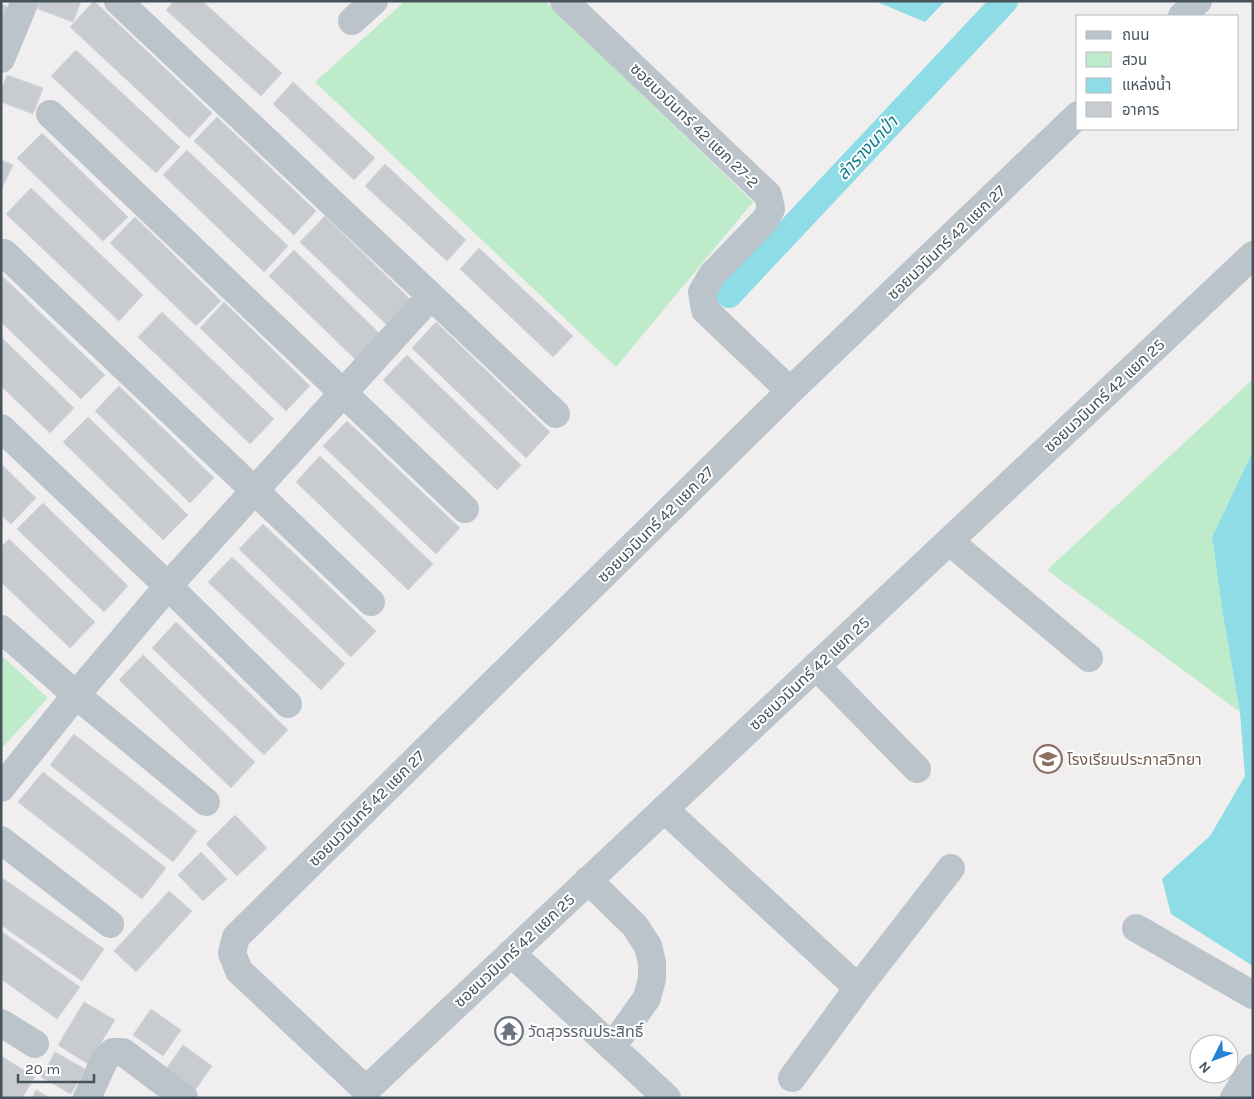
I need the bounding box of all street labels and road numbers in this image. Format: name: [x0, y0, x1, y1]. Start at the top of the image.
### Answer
street label: ซอยนวมินทร์ 42 แยก 27-2: [626, 59, 763, 192]
street label: ซอยนวมินทร์ 42 แยก 27: [883, 181, 1010, 304]
street label: ซอยนวมินทร์ 42 แยก 25: [1040, 335, 1169, 456]
street label: ซอยนวมินทร์ 42 แยก 27: [593, 462, 718, 586]
street label: ซอยนวมินทร์ 42 แยก 25: [745, 613, 874, 734]
street label: ซอยนวมินทร์ 42 แยก 27: [304, 746, 429, 870]
street label: ซอยนวมินทร์ 42 แยก 25: [450, 890, 579, 1011]

